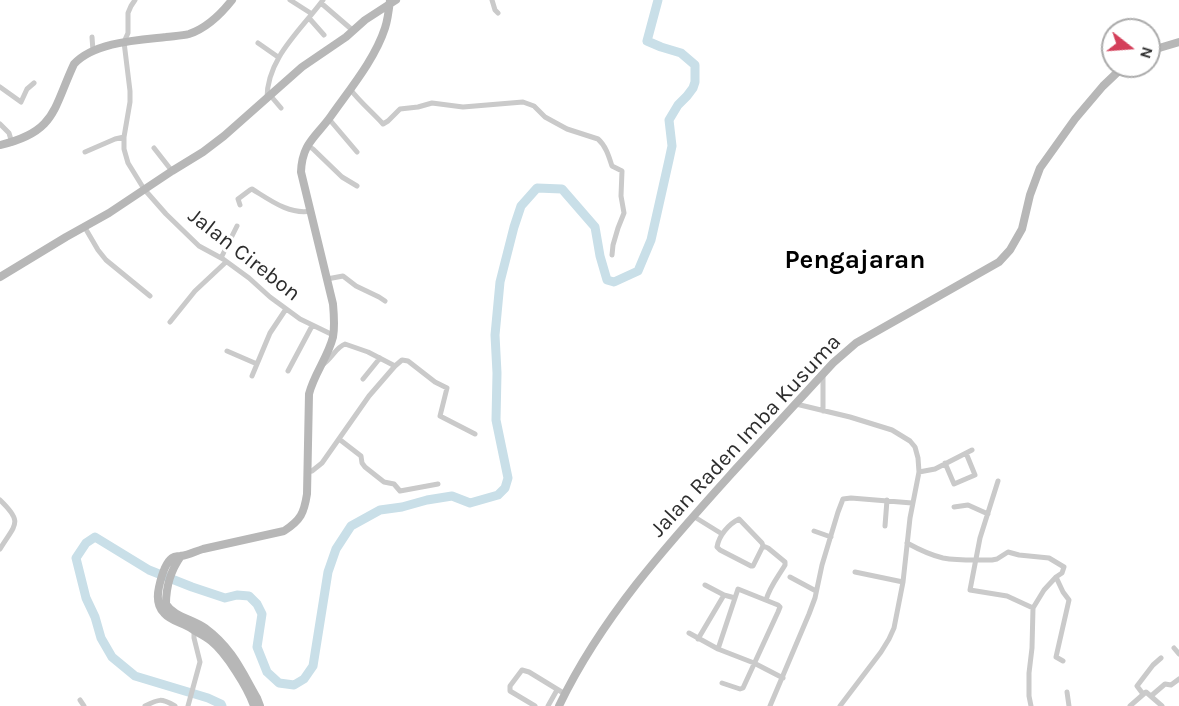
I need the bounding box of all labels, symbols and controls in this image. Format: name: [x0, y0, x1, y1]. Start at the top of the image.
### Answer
north arrow: [1101, 18, 1161, 78]
text: N: [1136, 45, 1158, 61]
street label: Jalan Cirebon: [183, 203, 305, 307]
district label: Pengajaran: [785, 245, 925, 277]
street label: Jalan Raden Imba Kusuma: [645, 329, 847, 543]

